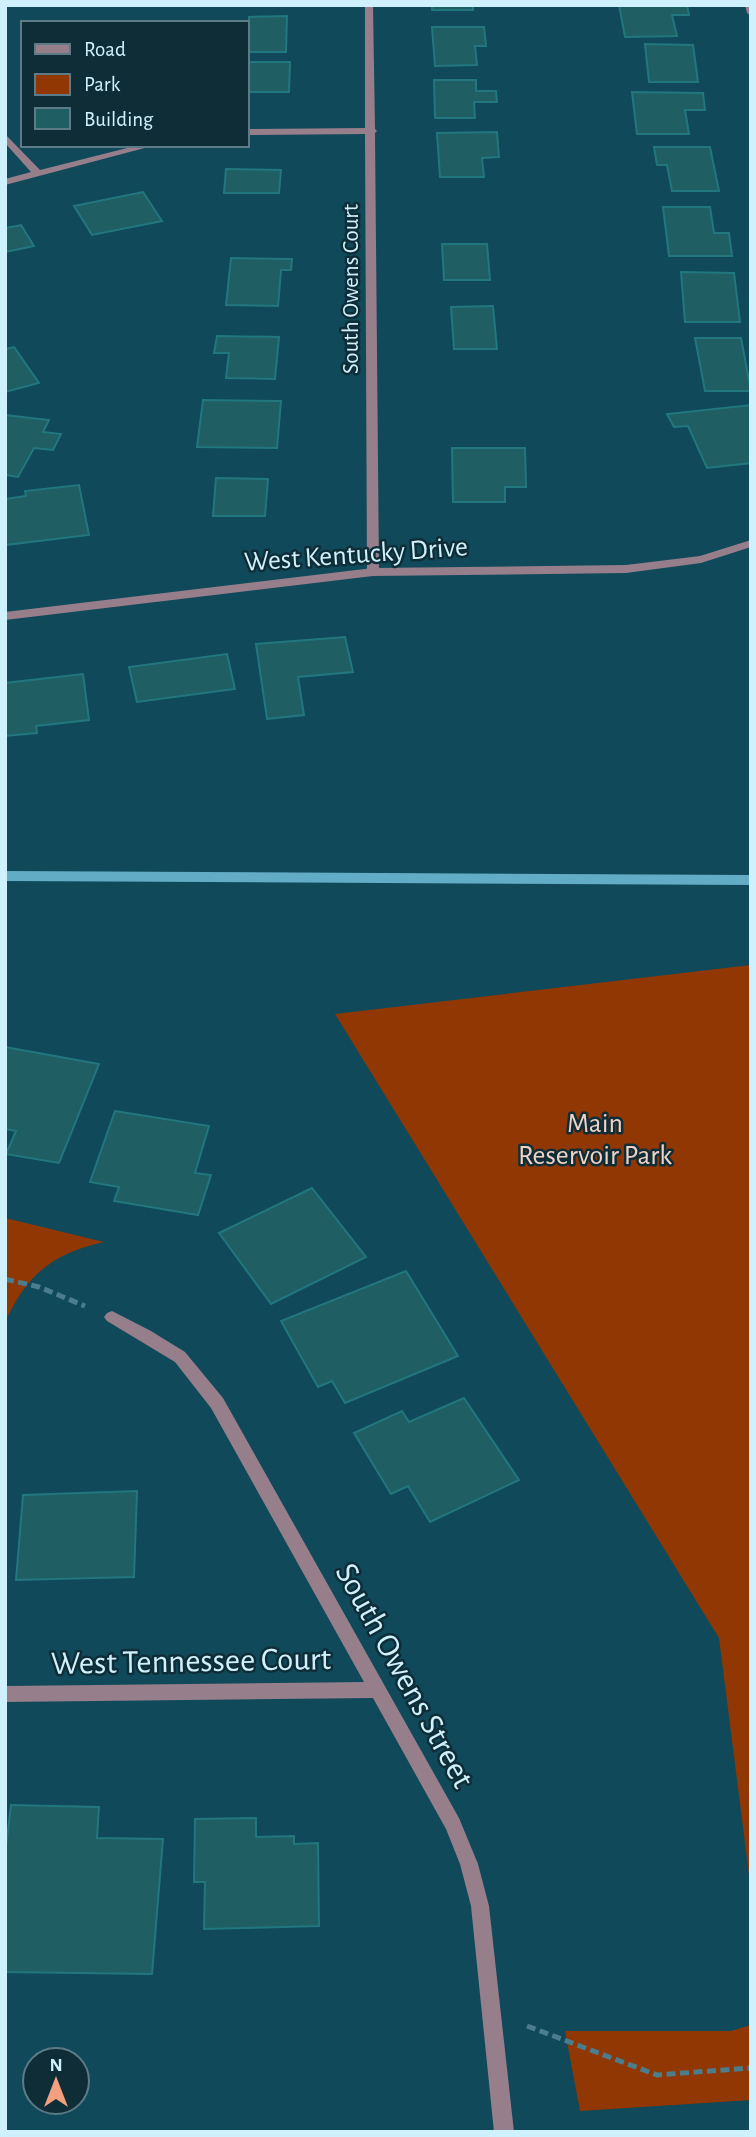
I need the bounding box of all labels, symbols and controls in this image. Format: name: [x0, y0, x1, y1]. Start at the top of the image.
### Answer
legend: [21, 21, 248, 147]
text: Road: [84, 39, 126, 60]
text: Park: [84, 74, 121, 95]
text: Building: [84, 109, 154, 130]
street label: South Owens Court: [340, 203, 363, 374]
street label: West Kentucky Drive: [243, 533, 469, 577]
park label: Main Reservoir Park: [518, 1110, 672, 1170]
street label: South Owens Street: [329, 1558, 480, 1794]
street label: West Tennessee Court: [51, 1643, 332, 1681]
north arrow: [21, 2046, 91, 2116]
text: N: [49, 2056, 63, 2075]

